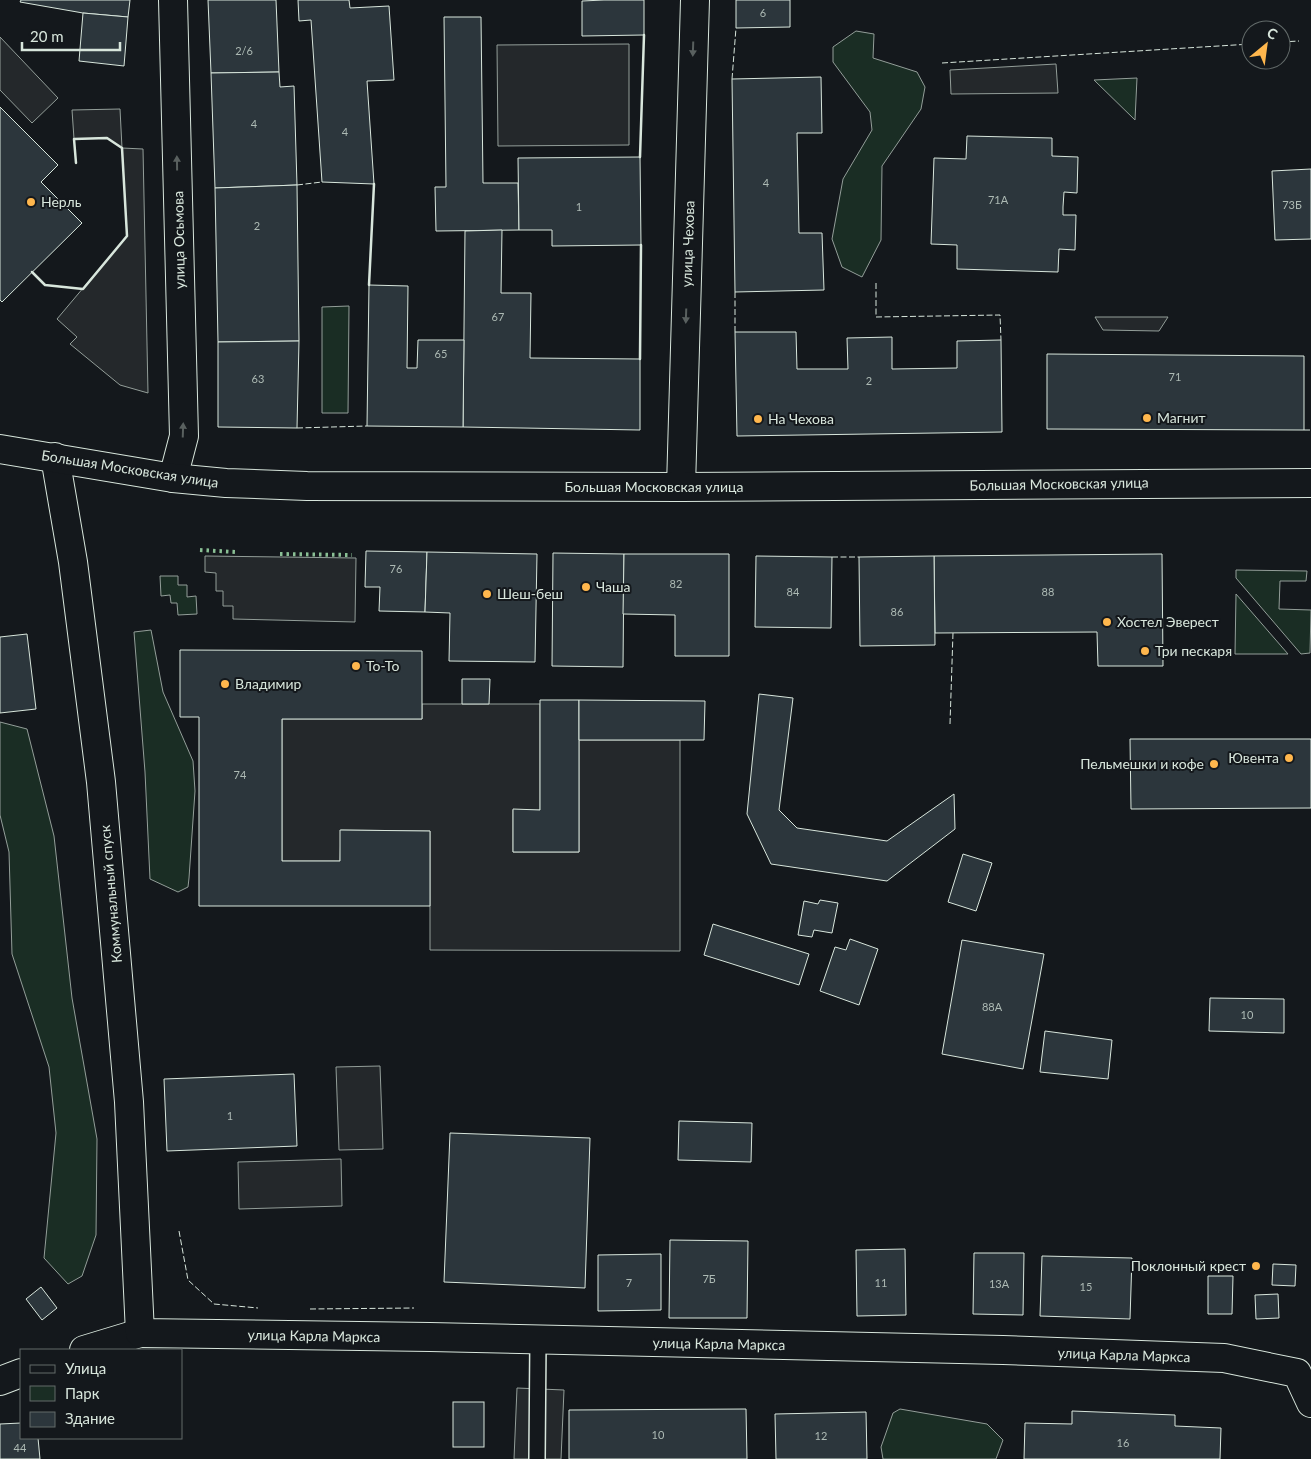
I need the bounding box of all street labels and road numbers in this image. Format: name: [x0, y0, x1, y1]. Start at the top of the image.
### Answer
street label: улица Осьмова: [169, 191, 188, 289]
street label: улица Чехова: [677, 200, 698, 288]
street label: Большая Московская улица: [40, 446, 220, 491]
street label: Большая Московская улица: [969, 473, 1149, 494]
street label: Большая Московская улица: [564, 478, 744, 495]
street label: Коммунальный спуск: [96, 824, 125, 964]
street label: улица Карла Маркса: [248, 1326, 380, 1345]
street label: улица Карла Маркса: [653, 1334, 785, 1353]
street label: улица Карла Маркса: [1057, 1344, 1191, 1365]

